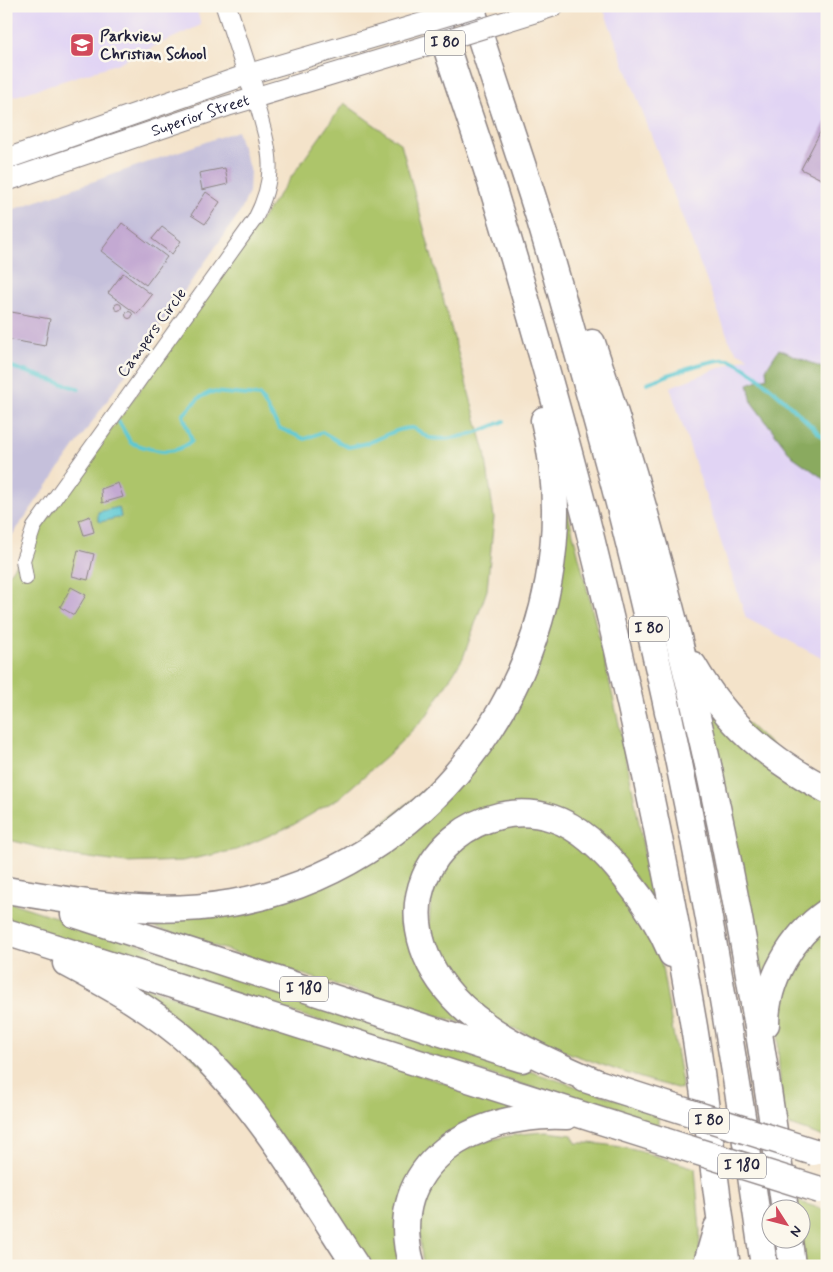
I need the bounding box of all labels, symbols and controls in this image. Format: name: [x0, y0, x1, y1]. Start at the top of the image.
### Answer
place label: Parkview Christian School: [100, 26, 207, 65]
road number: I 80: [425, 30, 465, 56]
school or university icon: Parkview Christian School: [69, 32, 95, 58]
street label: Superior Street: [148, 89, 252, 142]
street label: Campers Circle: [112, 284, 192, 382]
road number: I 80: [629, 616, 669, 642]
road number: I 180: [280, 976, 328, 1002]
road number: I 80: [689, 1108, 729, 1134]
road number: I 180: [718, 1154, 766, 1178]
north arrow: [760, 1200, 810, 1250]
text: N: [786, 1222, 806, 1240]

